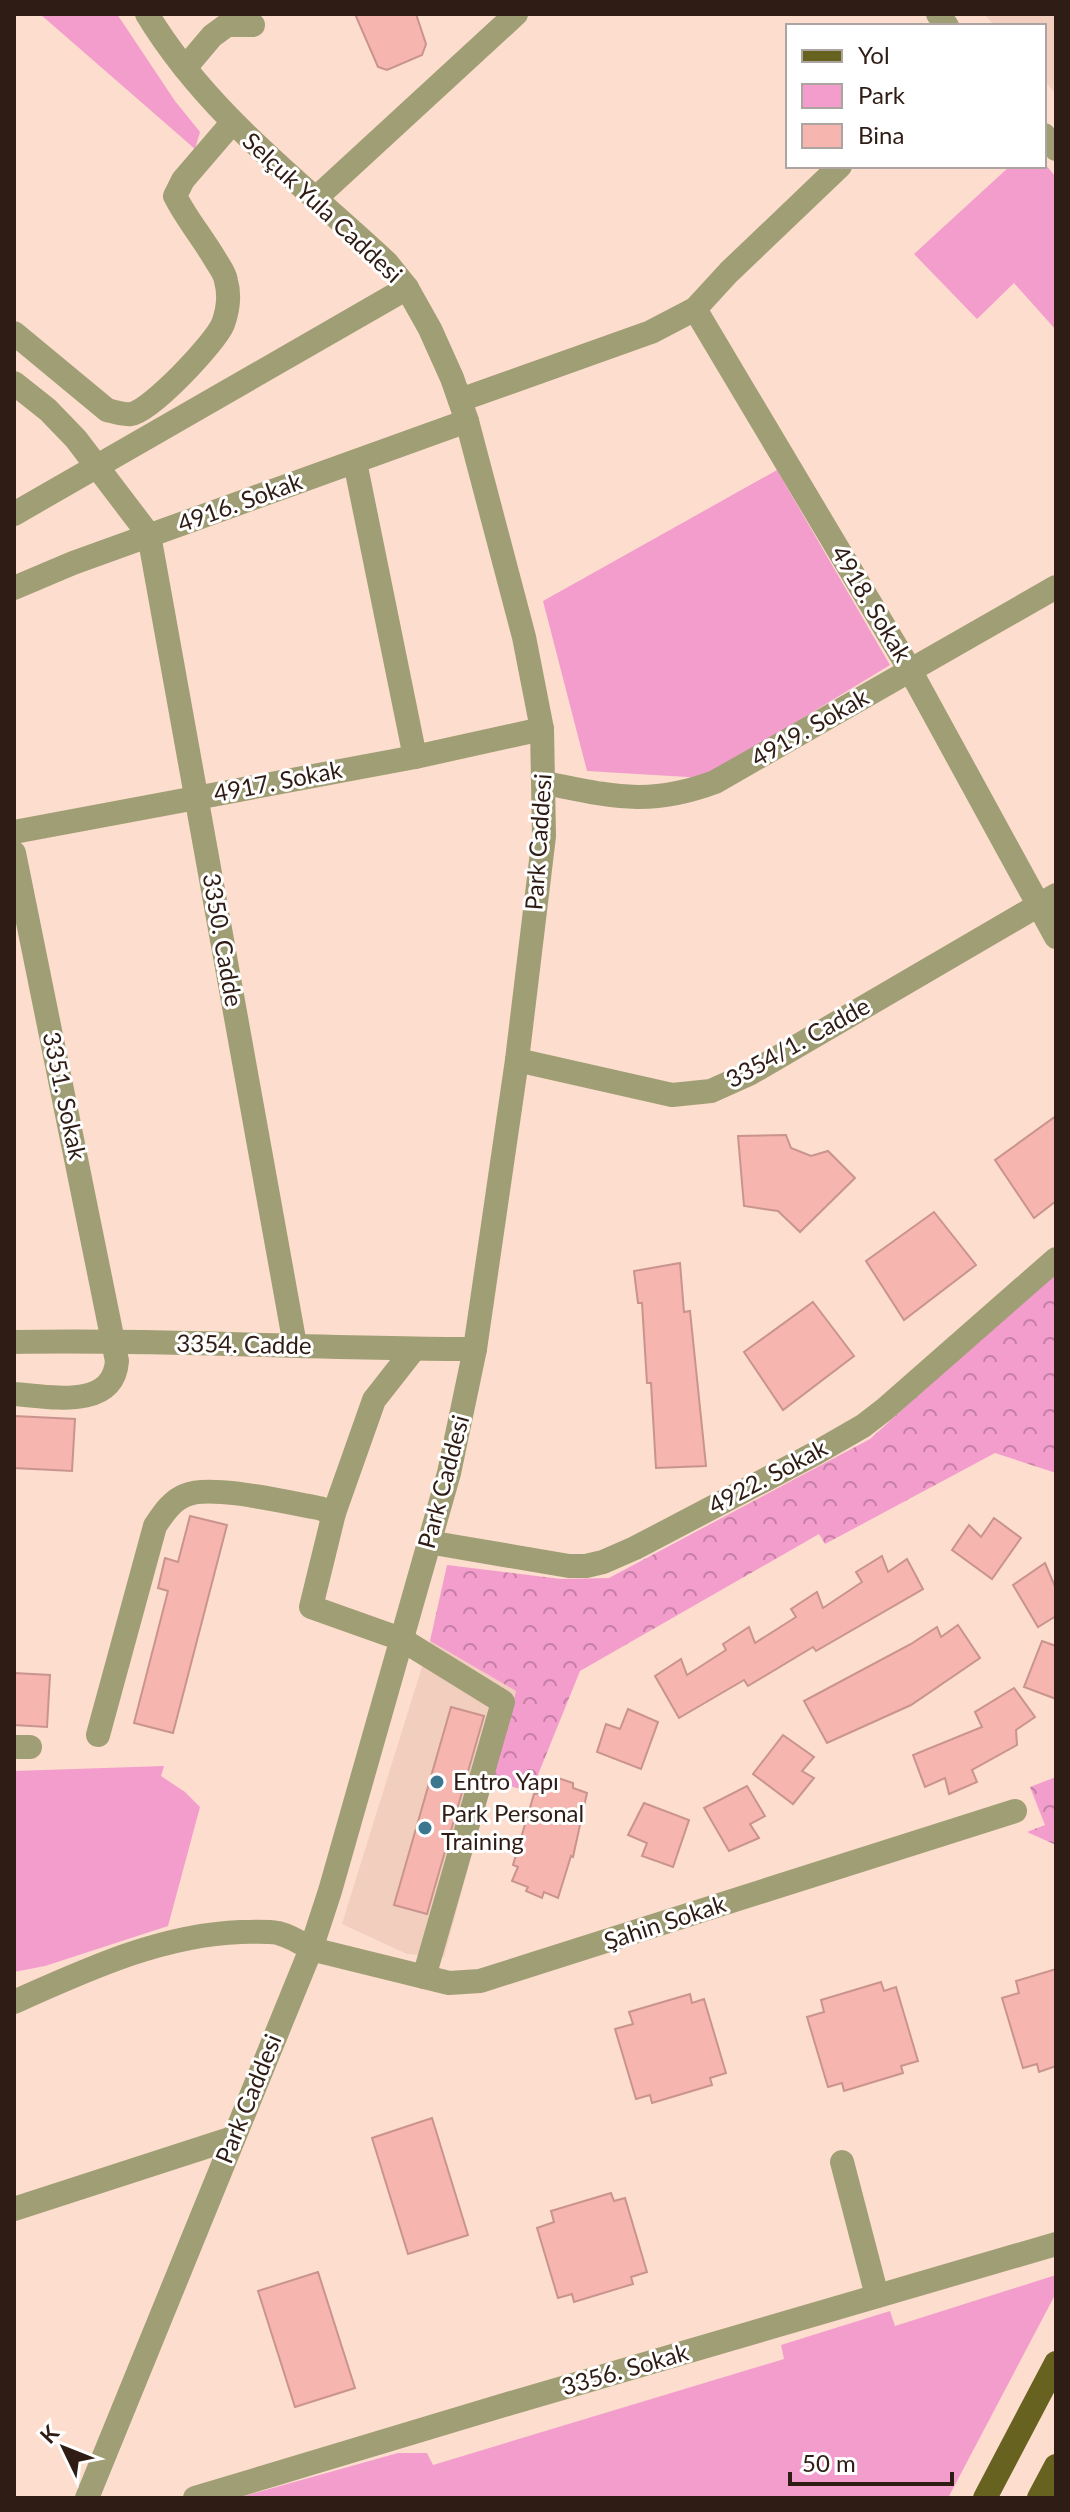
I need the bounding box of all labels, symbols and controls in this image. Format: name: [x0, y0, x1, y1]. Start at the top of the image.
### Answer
legend: [786, 24, 1046, 168]
text: Yol: [858, 40, 890, 69]
text: Park: [858, 80, 906, 109]
text: Bina: [858, 120, 904, 149]
street label: Selçuk Yula Caddesi: [237, 126, 409, 288]
street label: 4916. Sokak: [173, 465, 306, 538]
street label: 4918. Sokak: [826, 540, 919, 667]
street label: 4919. Sokak: [746, 681, 874, 772]
street label: 4917. Sokak: [211, 754, 345, 807]
street label: Park Caddesi: [518, 773, 557, 911]
street label: 3350. Cadde: [197, 871, 249, 1009]
street label: 3354/1. Cadde: [720, 990, 874, 1093]
street label: 3351. Sokak: [38, 1029, 93, 1163]
street label: 3354. Cadde: [176, 1328, 312, 1359]
street label: Park Caddesi: [411, 1412, 474, 1551]
street label: 4922. Sokak: [703, 1432, 832, 1519]
place label: Entro Yapı: [453, 1766, 559, 1795]
marker: Entro Yapı: [428, 1773, 446, 1791]
place label: Park Personal Training: [441, 1798, 584, 1855]
marker: Park Personal Training: [416, 1819, 434, 1837]
street label: Şahin Sokak: [600, 1888, 730, 1955]
street label: Park Caddesi: [209, 2030, 287, 2167]
street label: 3356. Sokak: [558, 2336, 692, 2400]
north arrow: [24, 2408, 104, 2488]
text: K: [34, 2419, 65, 2449]
scale bar: [790, 2436, 952, 2486]
text: 50 m: [802, 2448, 856, 2477]

